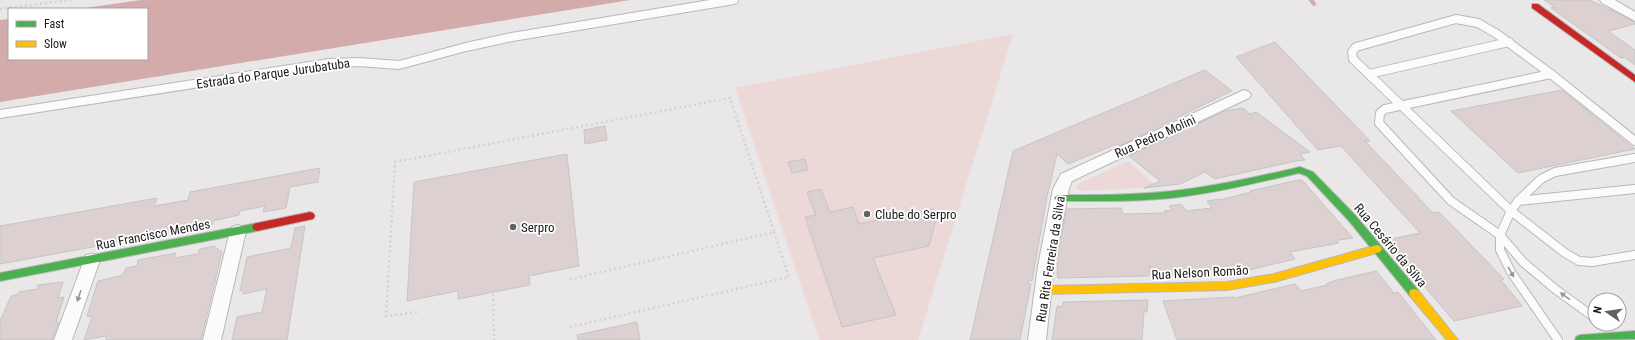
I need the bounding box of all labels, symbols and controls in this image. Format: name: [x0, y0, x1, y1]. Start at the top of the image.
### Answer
legend: [8, 8, 148, 60]
text: Fast: [44, 17, 65, 31]
text: Slow: [44, 37, 67, 51]
street label: Estrada do Parque Jurubatuba: [195, 55, 351, 92]
street label: Rua Pedro Molini: [1112, 112, 1198, 161]
street label: Rua Rita Ferreira da Silva: [1033, 195, 1068, 323]
street label: Rua Cesário da Silva: [1351, 200, 1430, 290]
place label: Clube do Serpro: [875, 207, 957, 222]
marker: Clube do Serpro: [862, 209, 872, 219]
street label: Rua Francisco Mendes: [95, 216, 211, 253]
place label: Serpro: [521, 220, 555, 235]
marker: Serpro: [508, 222, 518, 232]
street label: Rua Nelson Romão: [1151, 262, 1249, 283]
one-way arrow: [1508, 266, 1515, 278]
one-way arrow: [75, 291, 81, 303]
one-way arrow: [1559, 292, 1570, 300]
north arrow: [1587, 292, 1627, 332]
text: N: [1591, 305, 1605, 315]

